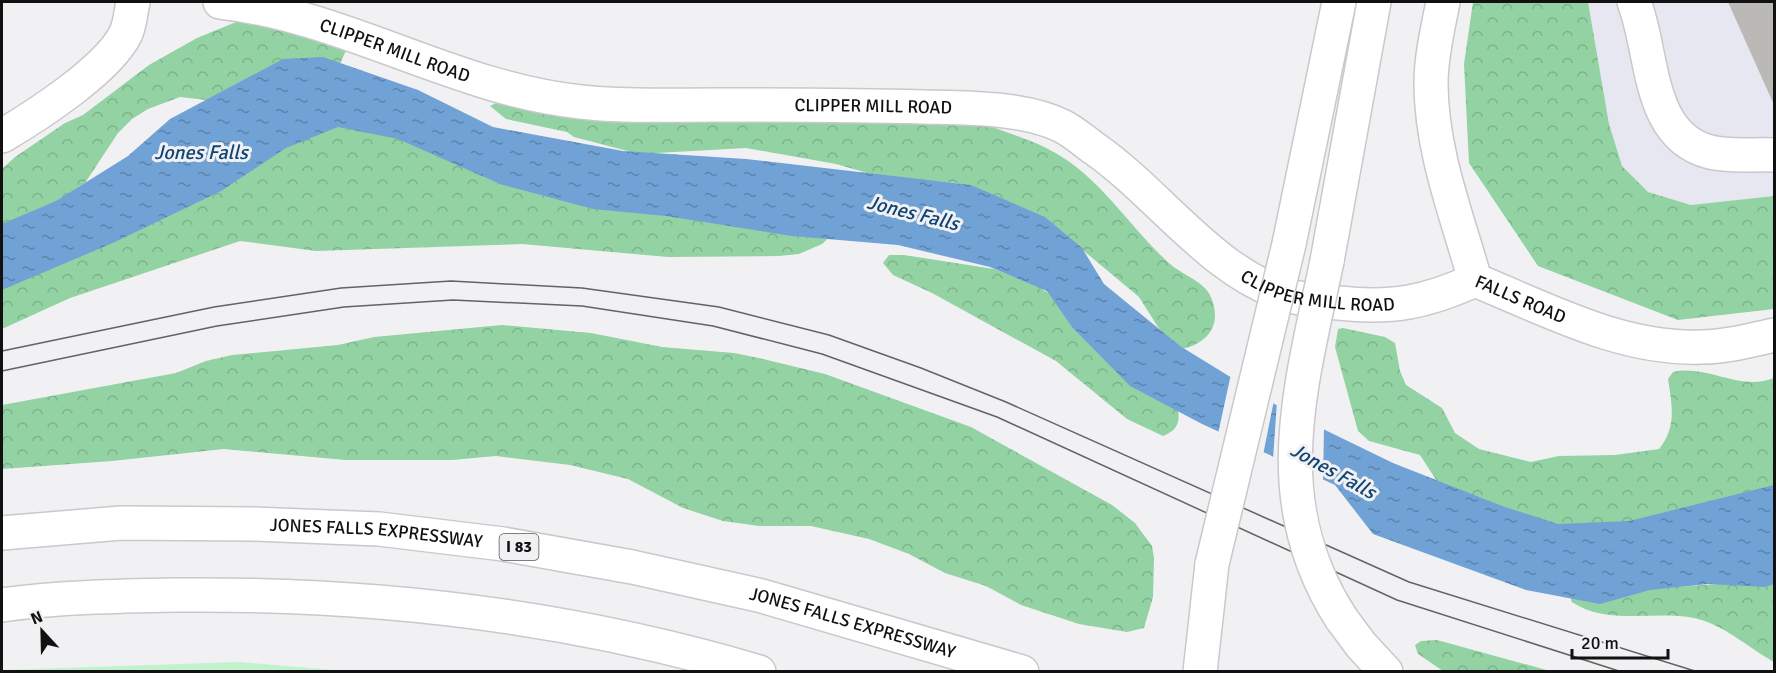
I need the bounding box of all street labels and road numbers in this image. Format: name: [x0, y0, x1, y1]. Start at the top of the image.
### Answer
street label: CLIPPER MILL ROAD: [317, 14, 473, 87]
street label: CLIPPER MILL ROAD: [794, 94, 952, 119]
street label: CLIPPER MILL ROAD: [1237, 265, 1396, 316]
street label: FALLS ROAD: [1472, 270, 1569, 328]
street label: JONES FALLS EXPRESSWAY: [269, 514, 484, 552]
road number: I 83: [500, 534, 538, 560]
street label: JONES FALLS EXPRESSWAY: [748, 583, 958, 663]

